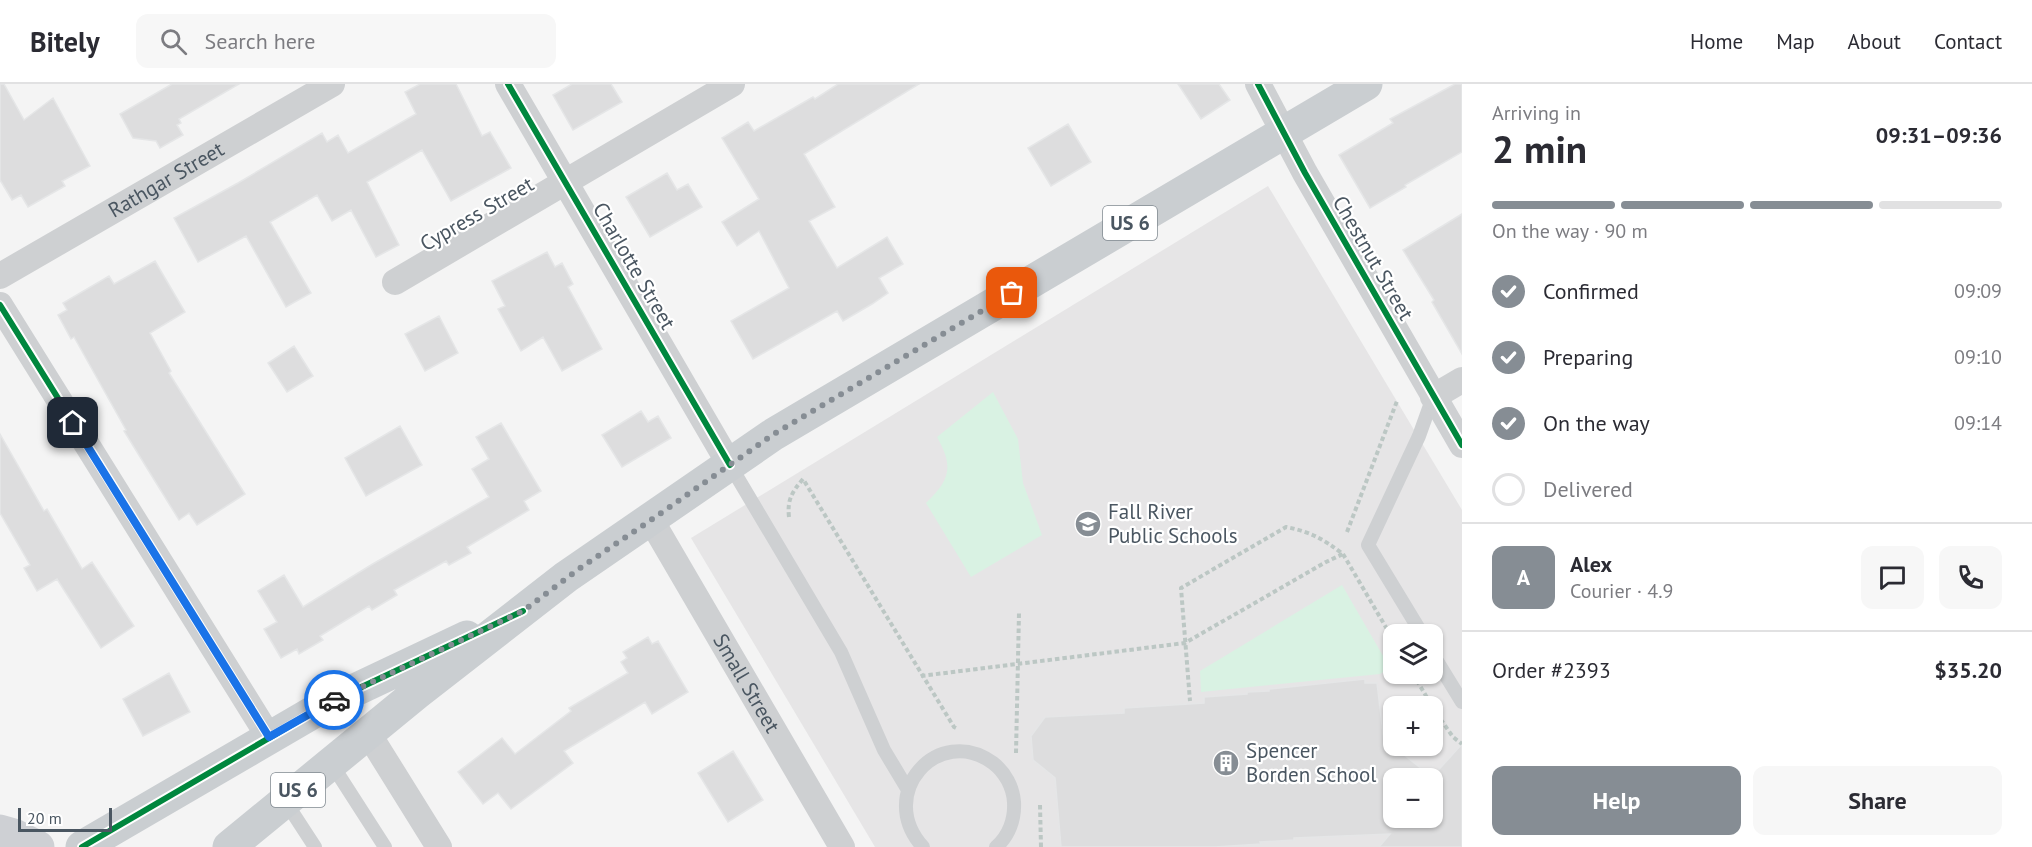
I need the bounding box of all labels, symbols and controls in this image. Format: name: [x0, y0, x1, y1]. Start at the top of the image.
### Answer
search box: [136, 14, 556, 68]
text: Bitely: [30, 23, 100, 60]
icon: search: [157, 25, 190, 58]
text: Search here: [205, 27, 316, 55]
text: Home: [1690, 28, 1743, 55]
text: Map: [1776, 28, 1815, 55]
text: About: [1848, 28, 1901, 55]
text: Contact: [1934, 28, 2002, 55]
text: Arriving in: [1492, 100, 1581, 126]
text: 09:31–09:36: [1876, 121, 2002, 149]
text: 2 min: [1492, 123, 1587, 174]
street label: Rathgar Street: [103, 135, 229, 224]
street label: Cypress Street: [415, 170, 538, 257]
street label: Chestnut Street: [1327, 191, 1420, 325]
street label: Charlotte Street: [587, 197, 682, 334]
road number: US 6: [1103, 206, 1157, 240]
text: On the way · 90 m: [1492, 218, 1648, 244]
pin: [986, 267, 1037, 318]
icon: check: [1492, 275, 1525, 308]
icon: bag: [995, 276, 1028, 309]
text: Confirmed: [1543, 277, 1639, 305]
text: 09:09: [1954, 278, 2002, 304]
icon: check: [1492, 341, 1525, 374]
text: Preparing: [1543, 343, 1633, 371]
text: 09:10: [1954, 344, 2002, 370]
pin: [47, 397, 98, 448]
icon: home: [56, 406, 89, 439]
icon: check: [1492, 407, 1525, 440]
text: On the way: [1543, 409, 1650, 437]
text: 09:14: [1954, 410, 2002, 436]
text: Delivered: [1543, 475, 1633, 503]
place label: Fall River Public Schools: [1108, 498, 1238, 549]
school or university icon: Fall River Public Schools: [1073, 509, 1103, 539]
button: chat: [1861, 546, 1924, 609]
button: phone: [1939, 546, 2002, 609]
text: Alex: [1570, 550, 1612, 578]
text: A: [1517, 563, 1530, 591]
text: Courier · 4.9: [1570, 578, 1673, 604]
map controls: [1383, 624, 1443, 828]
button: layers: [1383, 624, 1443, 684]
street label: Small Street: [707, 629, 786, 737]
text: Order #2393: [1492, 656, 1611, 684]
text: $35.20: [1934, 656, 2002, 684]
courier: [304, 670, 364, 730]
icon: car: [318, 684, 351, 717]
button: +: [1383, 696, 1443, 756]
place label: Spencer Borden School: [1246, 737, 1376, 788]
building icon: Spencer Borden School: [1211, 748, 1241, 778]
button: Help: [1492, 766, 1741, 835]
button: Share: [1753, 766, 2002, 835]
button: −: [1383, 768, 1443, 828]
road number: US 6: [271, 773, 325, 807]
scale bar: [18, 805, 112, 832]
text: 20 m: [27, 808, 62, 828]

